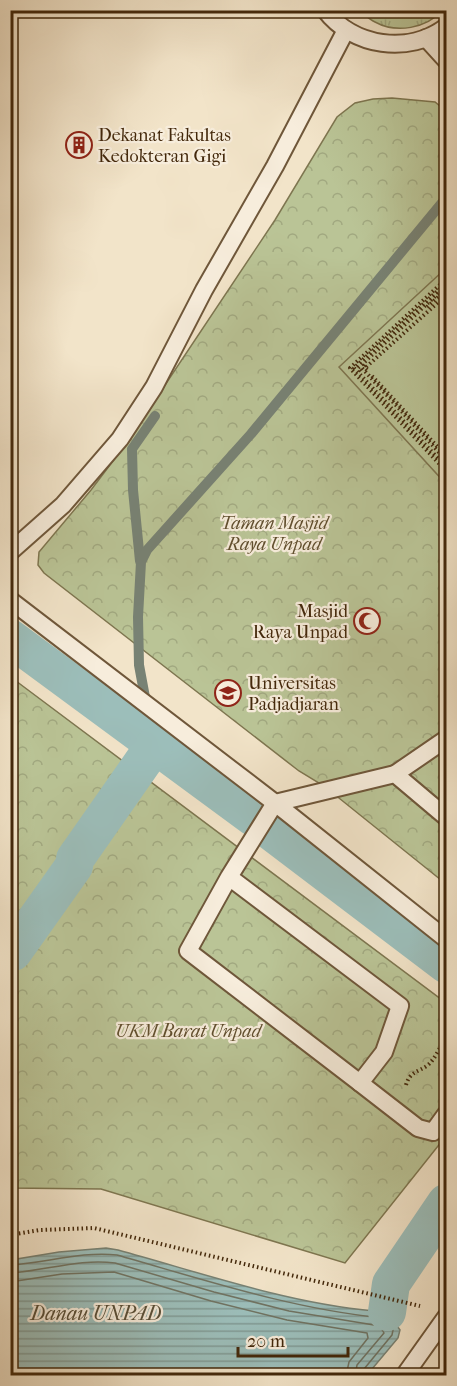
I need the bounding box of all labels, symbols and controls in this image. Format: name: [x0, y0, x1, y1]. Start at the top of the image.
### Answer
place label: Dekanat Fakultas Kedokteran Gigi: [98, 125, 231, 167]
building icon: Dekanat Fakultas Kedokteran Gigi: [64, 130, 94, 160]
park label: Taman Masjid Raya Unpad: [220, 513, 331, 555]
place label: Masjid Raya Unpad: [253, 601, 348, 643]
mosque icon: Masjid Raya Unpad: [352, 606, 382, 636]
place label: Universitas Padjadjaran: [248, 673, 339, 715]
school or university icon: Universitas Padjadjaran: [213, 678, 243, 708]
park label: UKM Barat Unpad: [115, 1021, 264, 1042]
water label: Danau UNPAD: [29, 1302, 162, 1325]
scale bar: [238, 1320, 348, 1358]
text: 20 m: [247, 1331, 285, 1352]

